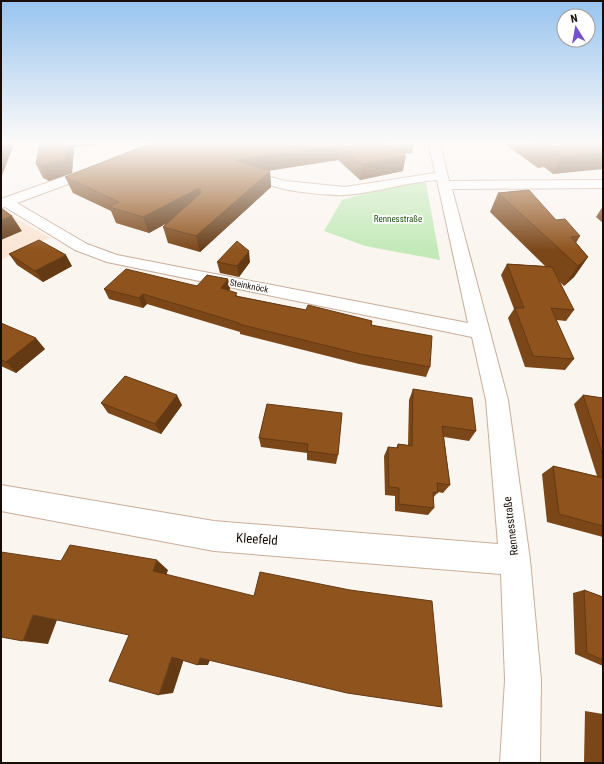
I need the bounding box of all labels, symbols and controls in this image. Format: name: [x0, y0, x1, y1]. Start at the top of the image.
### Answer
north arrow: [556, 8, 596, 48]
text: N: [570, 12, 579, 26]
park label: Rennesstraße: [374, 214, 422, 224]
street label: Steinknöck: [229, 277, 269, 295]
street label: Rennesstraße: [501, 496, 521, 556]
street label: Kleefeld: [236, 530, 278, 548]

